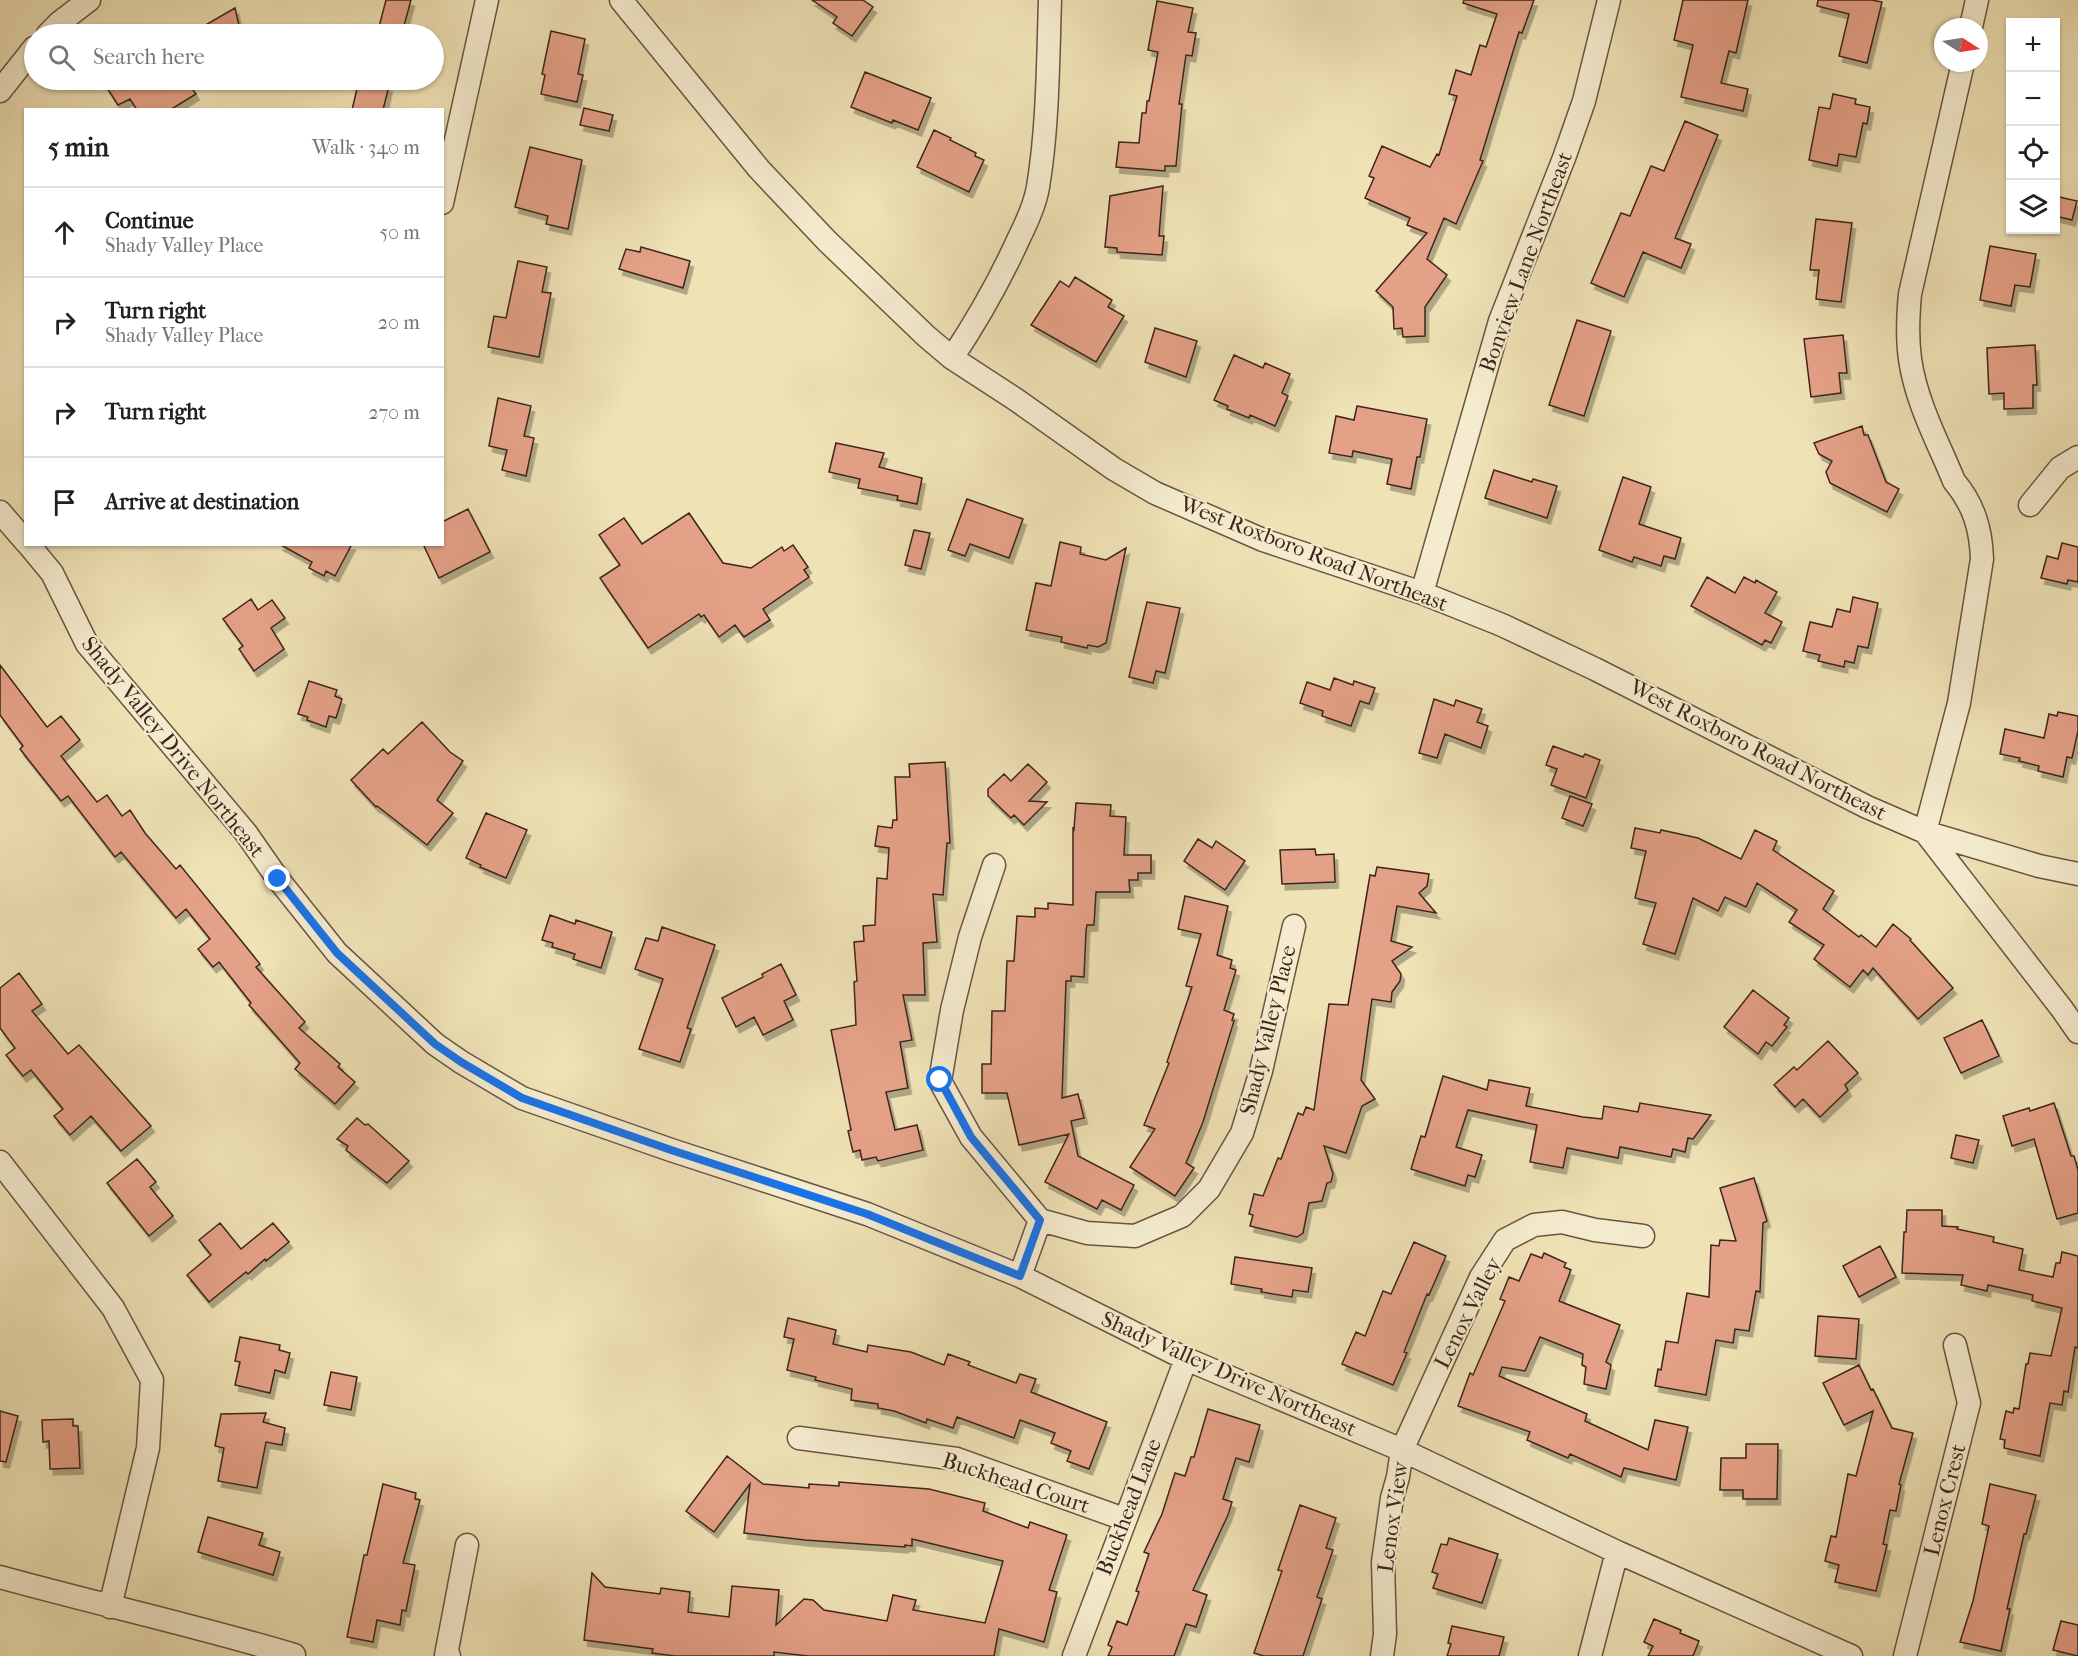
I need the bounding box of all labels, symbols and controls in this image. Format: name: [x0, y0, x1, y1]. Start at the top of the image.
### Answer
north arrow: [1934, 18, 1988, 72]
map controls: [2006, 18, 2060, 234]
button: +: [2006, 18, 2060, 72]
search box: [24, 24, 444, 90]
icon: search: [45, 41, 78, 74]
text: Search here: [93, 44, 205, 70]
button: −: [2006, 72, 2060, 126]
button: locate: [2006, 126, 2060, 180]
text: 5 min: [48, 132, 109, 163]
text: Walk · 340 m: [312, 136, 420, 159]
street label: Bonview Lane Northeast: [1474, 148, 1578, 376]
button: layers: [2006, 180, 2060, 234]
text: Continue: [105, 208, 194, 234]
icon: ahead: [48, 216, 81, 249]
text: 50 m: [379, 221, 420, 244]
text: Shady Valley Place: [105, 234, 263, 257]
text: Turn right: [105, 298, 206, 324]
icon: right: [48, 306, 81, 339]
text: 20 m: [378, 311, 420, 334]
text: Shady Valley Place: [105, 324, 263, 347]
icon: right: [48, 396, 81, 429]
text: Turn right: [105, 399, 206, 425]
text: 270 m: [368, 401, 420, 424]
icon: arrive: [48, 486, 81, 519]
text: Arrive at destination: [105, 489, 299, 515]
street label: West Roxboro Road Northeast: [1175, 490, 1452, 617]
street label: Shady Valley Drive Northeast: [76, 631, 270, 863]
street label: West Roxboro Road Northeast: [1624, 673, 1891, 826]
route end: [264, 865, 290, 891]
street label: Shady Valley Place: [1234, 942, 1302, 1118]
route start: [926, 1066, 952, 1092]
street label: Lenox Valley: [1429, 1252, 1508, 1373]
street label: Shady Valley Drive Northeast: [1097, 1306, 1361, 1442]
street label: Buckhead Lane: [1091, 1435, 1167, 1579]
street label: Lenox Crest: [1919, 1441, 1972, 1559]
street label: Buckhead Court: [939, 1447, 1093, 1519]
street label: Lenox View: [1372, 1459, 1414, 1574]

